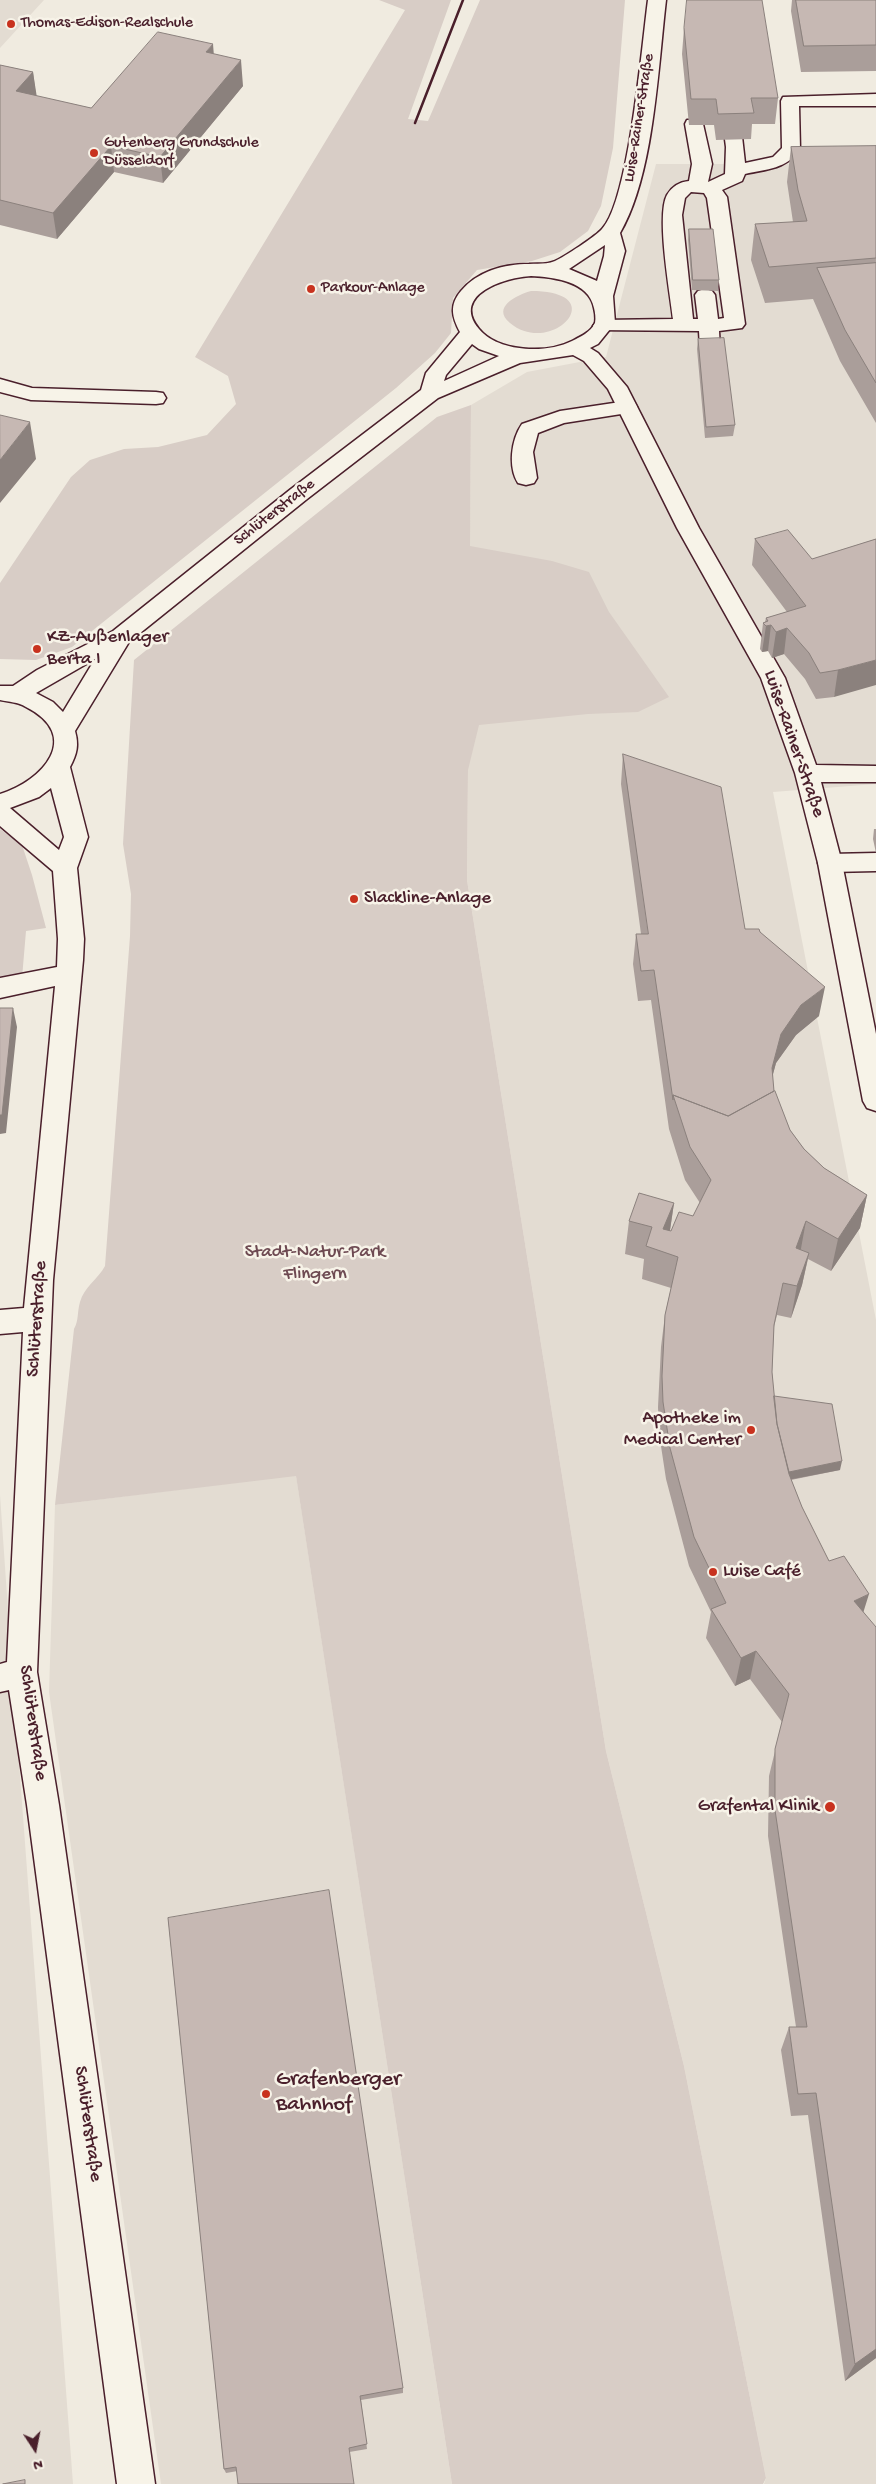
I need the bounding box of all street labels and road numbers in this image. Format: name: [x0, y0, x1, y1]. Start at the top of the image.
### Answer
street label: Luise-Rainer-Straße: [620, 52, 660, 184]
street label: Schlüterstraße: [231, 475, 319, 551]
street label: Luise-Rainer-Straße: [757, 667, 829, 821]
street label: Schlüterstraße: [23, 1260, 53, 1378]
street label: Schlüterstraße: [13, 1664, 51, 1782]
street label: Schlüterstraße: [68, 2065, 106, 2183]

